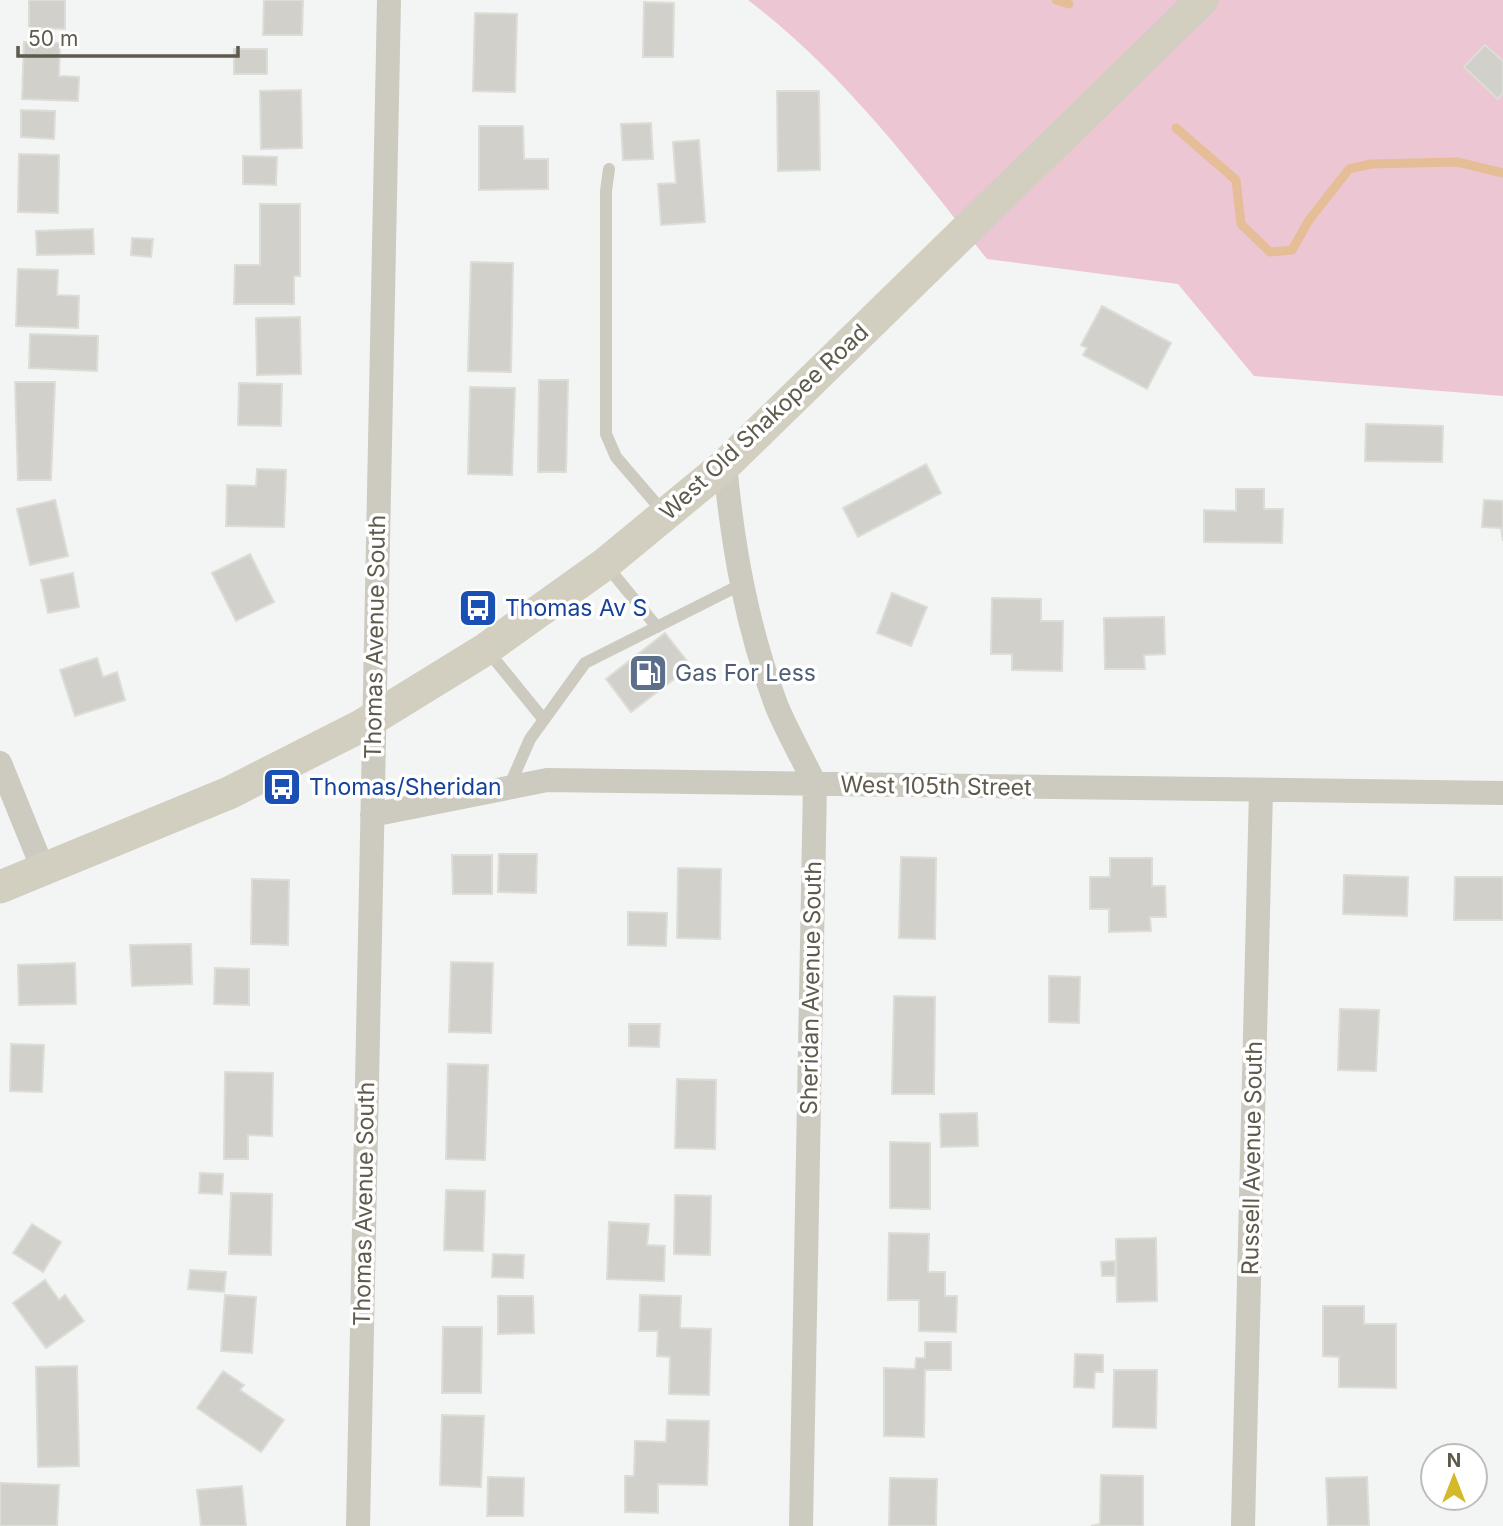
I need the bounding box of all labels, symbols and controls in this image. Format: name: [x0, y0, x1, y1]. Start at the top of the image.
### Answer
scale bar: [18, 14, 238, 58]
text: 50 m: [28, 26, 78, 51]
street label: West Old Shakopee Road: [654, 318, 874, 526]
street label: Thomas Avenue South: [359, 515, 391, 759]
bus stop icon: Thomas Av S: [457, 587, 499, 629]
place label: Thomas Av S: [505, 594, 647, 622]
fuel station icon: Gas For Less: [627, 652, 669, 694]
place label: Gas For Less: [675, 659, 816, 687]
bus stop icon: Thomas/Sheridan: [261, 766, 303, 808]
street label: West 105th Street: [840, 770, 1032, 802]
place label: Thomas/Sheridan: [309, 773, 502, 801]
street label: Sheridan Avenue South: [795, 861, 827, 1115]
street label: Russell Avenue South: [1236, 1041, 1268, 1275]
street label: Thomas Avenue South: [348, 1082, 380, 1326]
north arrow: [1419, 1442, 1489, 1512]
text: N: [1447, 1449, 1461, 1472]

